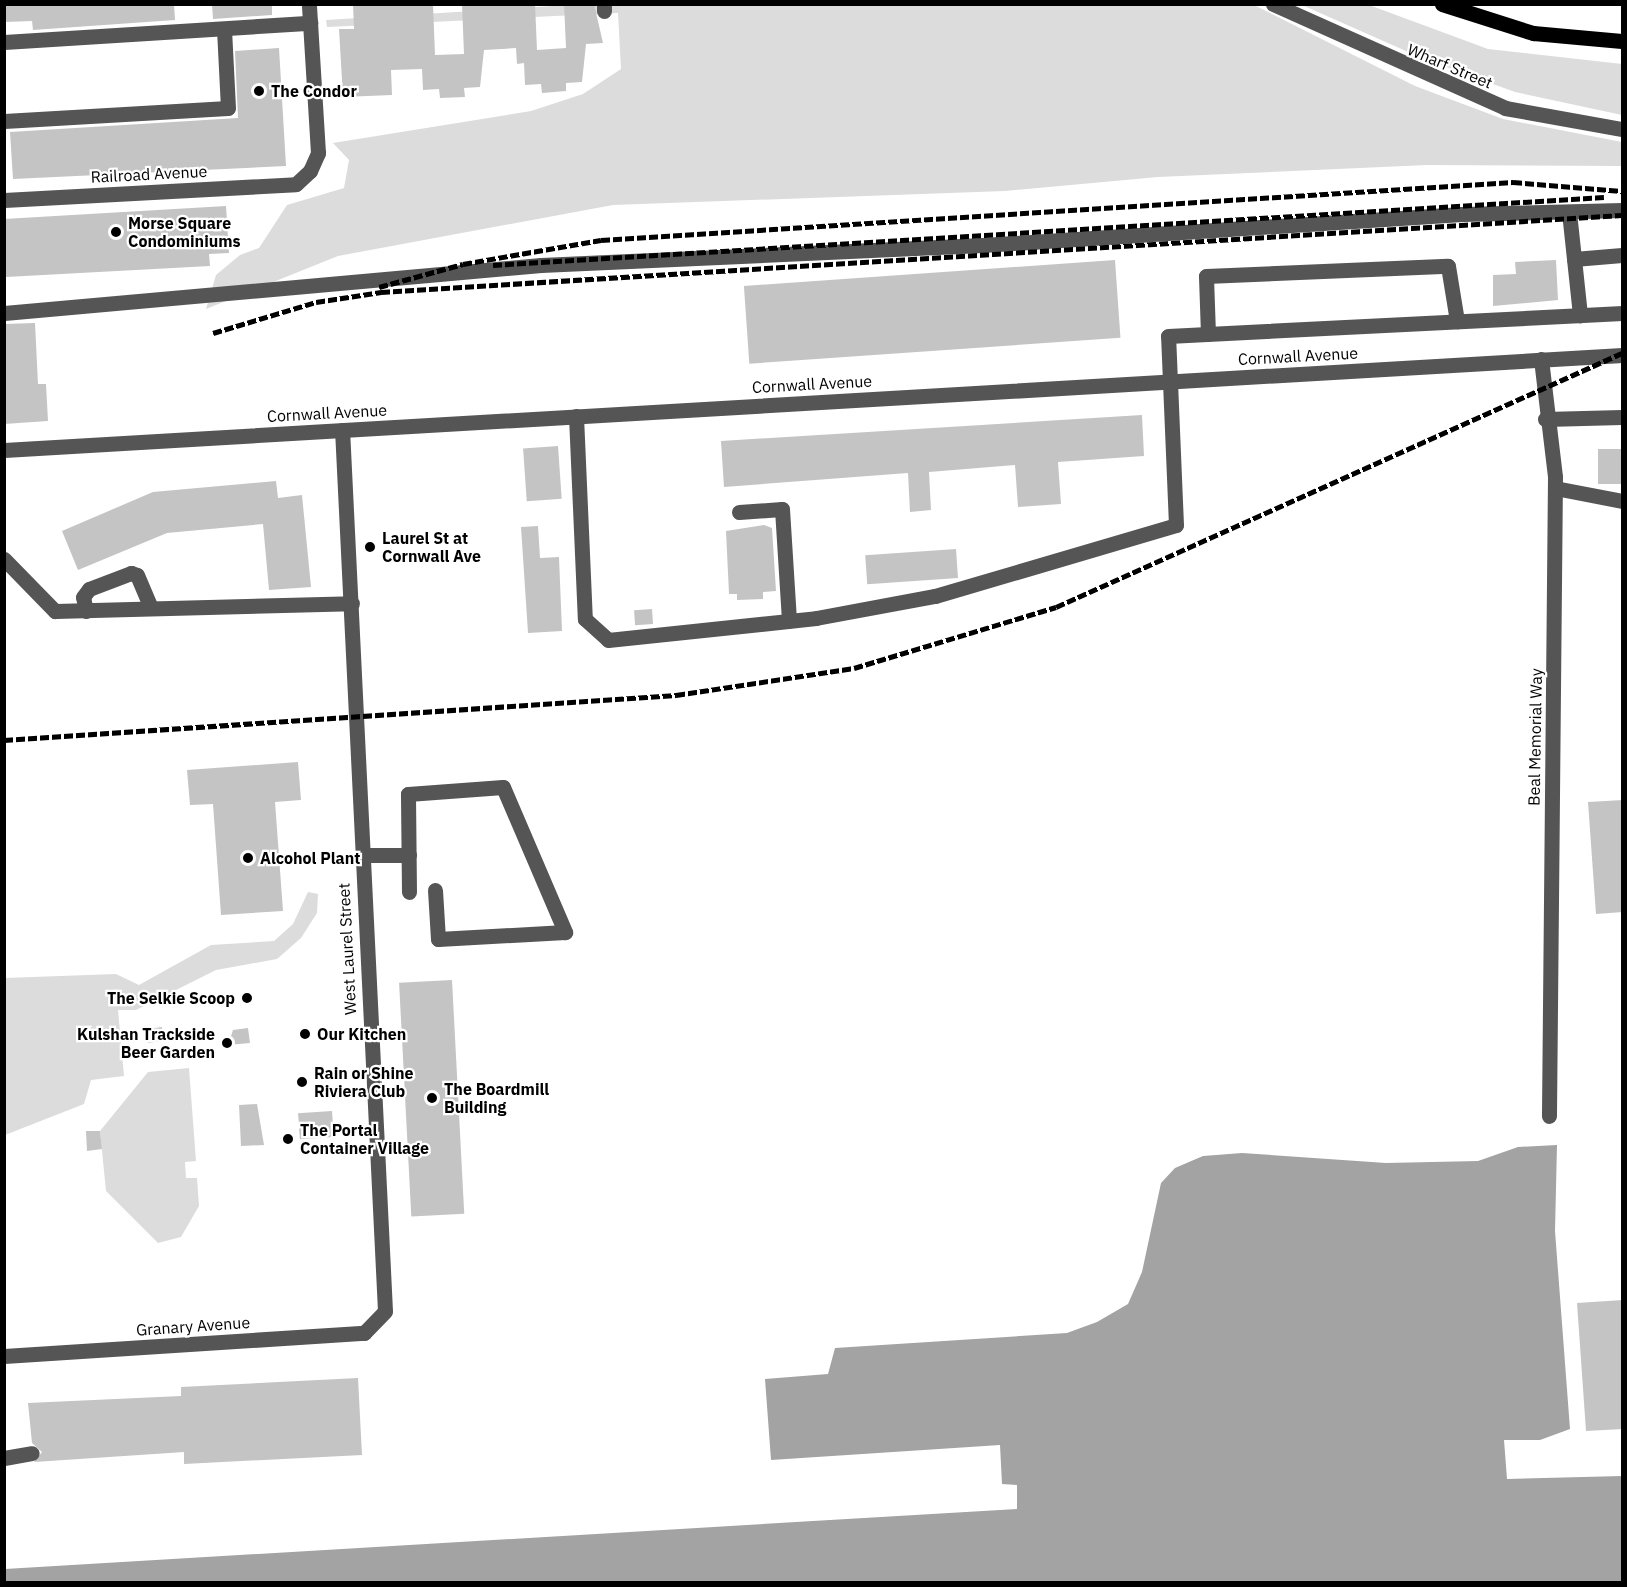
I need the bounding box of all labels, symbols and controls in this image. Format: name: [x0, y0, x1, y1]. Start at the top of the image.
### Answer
street label: Wharf Street: [1405, 39, 1495, 93]
place label: The Condor: [271, 81, 357, 101]
marker: The Condor: [252, 84, 266, 98]
street label: Railroad Avenue: [90, 161, 208, 187]
place label: Morse Square Condominiums: [128, 213, 241, 251]
marker: Morse Square Condominiums: [109, 225, 123, 239]
street label: Cornwall Avenue: [1237, 343, 1359, 369]
street label: Cornwall Avenue: [751, 371, 873, 397]
street label: Cornwall Avenue: [266, 400, 388, 426]
place label: Laurel St at Cornwall Ave: [382, 528, 481, 566]
marker: Laurel St at Cornwall Ave: [363, 540, 377, 554]
street label: Beal Memorial Way: [1524, 668, 1546, 806]
place label: Alcohol Plant: [260, 848, 360, 868]
marker: Alcohol Plant: [241, 851, 255, 865]
street label: West Laurel Street: [334, 883, 360, 1015]
place label: The Selkie Scoop: [107, 988, 235, 1008]
marker: The Selkie Scoop: [240, 991, 254, 1005]
place label: Kulshan Trackside Beer Garden: [77, 1024, 215, 1062]
place label: Our Kitchen: [317, 1024, 406, 1044]
marker: Our Kitchen: [298, 1027, 312, 1041]
marker: Kulshan Trackside Beer Garden: [220, 1036, 234, 1050]
place label: Rain or Shine Riviera Club: [314, 1063, 414, 1101]
marker: Rain or Shine Riviera Club: [295, 1075, 309, 1089]
place label: The Boardmill Building: [444, 1079, 549, 1117]
marker: The Boardmill Building: [425, 1091, 439, 1105]
place label: The Portal Container Village: [300, 1120, 429, 1158]
marker: The Portal Container Village: [281, 1132, 295, 1146]
street label: Granary Avenue: [135, 1312, 251, 1340]

